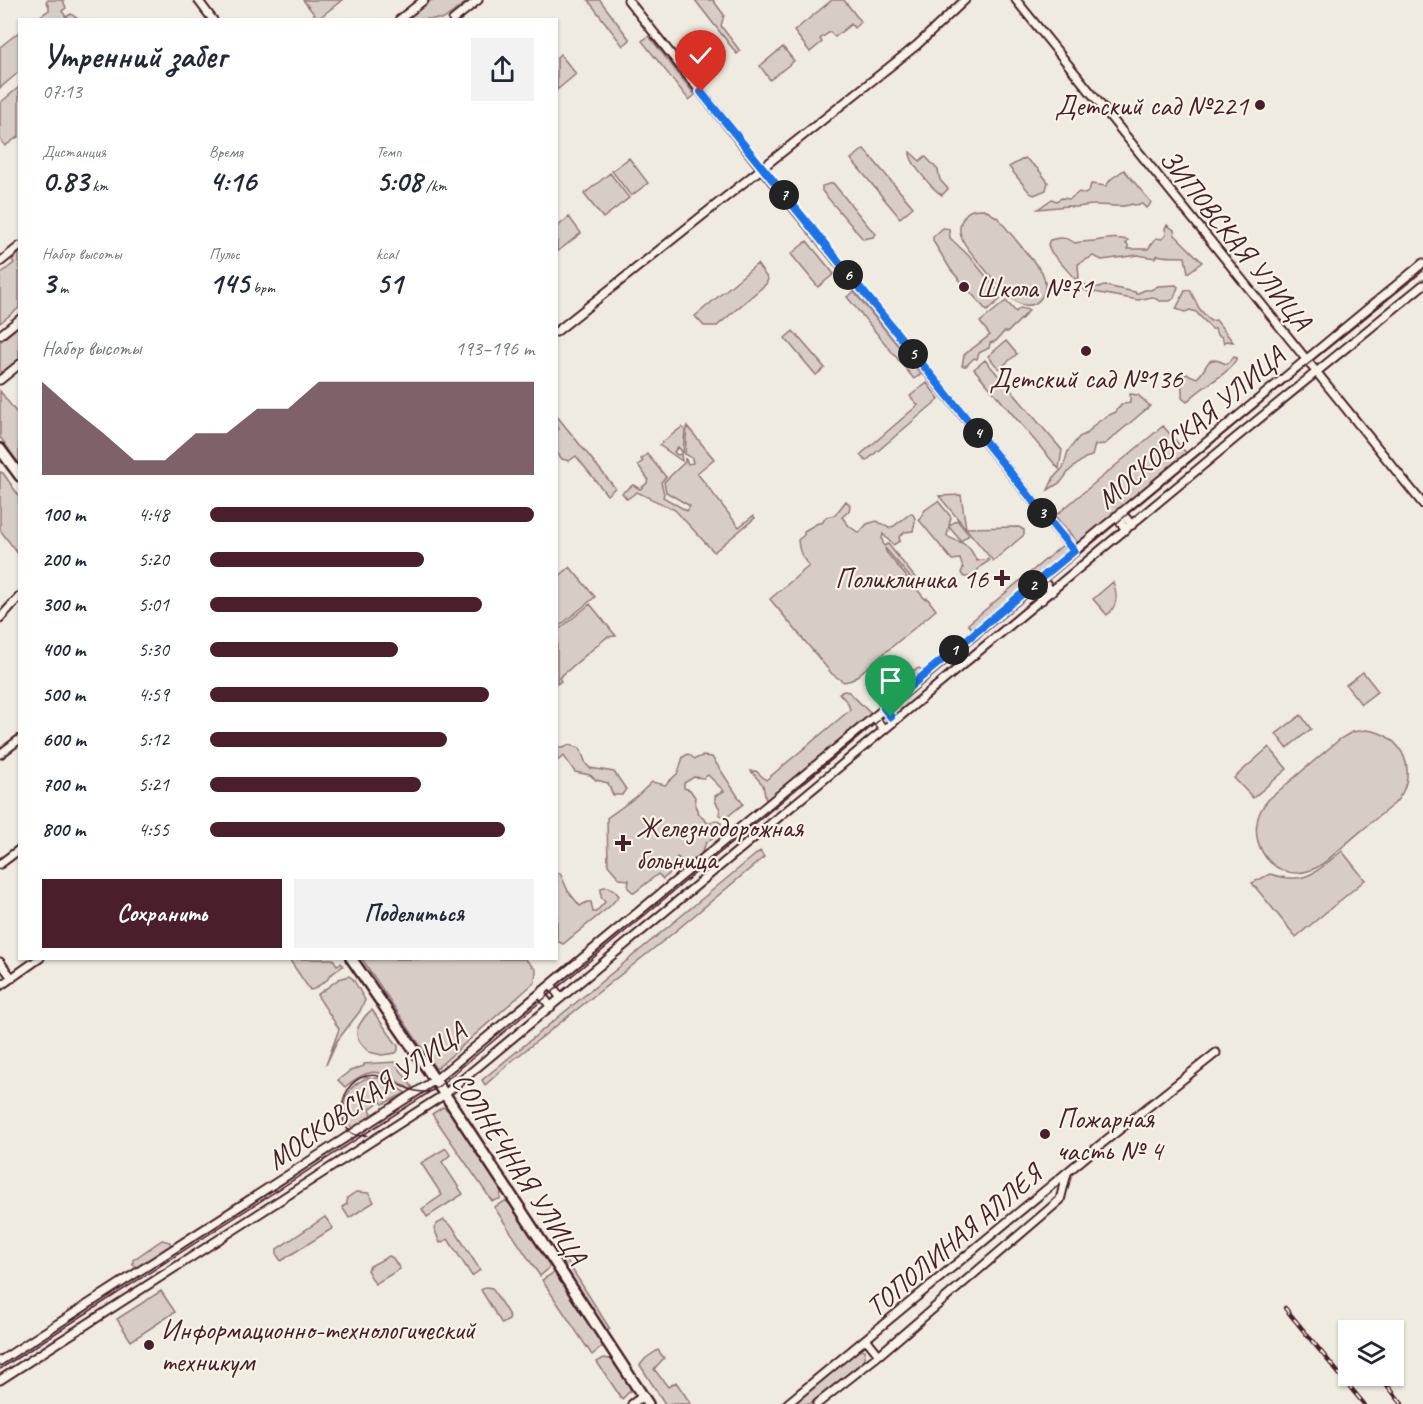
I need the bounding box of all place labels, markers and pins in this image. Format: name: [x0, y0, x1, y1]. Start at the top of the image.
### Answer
pin: [675, 30, 726, 92]
place label: Детский сад №221: [1055, 88, 1249, 123]
marker: Детский сад №221: [1253, 98, 1267, 112]
pin: 7: [769, 180, 799, 210]
pin: 6: [833, 260, 863, 290]
place label: Школа №71: [976, 270, 1094, 305]
marker: Школа №71: [957, 280, 971, 294]
pin: 5: [898, 339, 928, 369]
marker: Детский сад №136: [1079, 344, 1093, 358]
place label: Детский сад №136: [989, 361, 1184, 396]
pin: 4: [963, 418, 993, 448]
pin: 3: [1027, 498, 1057, 528]
place label: Поликлиника 16: [835, 561, 989, 596]
marker: Поликлиника 16: [993, 569, 1011, 587]
pin: 2: [1018, 570, 1048, 600]
pin: 1: [939, 635, 969, 665]
pin: [865, 655, 916, 717]
place label: Железнодорожная больница: [636, 810, 804, 877]
marker: Железнодорожная больница: [614, 834, 632, 852]
place label: Пожарная часть № 4: [1057, 1101, 1165, 1168]
marker: Пожарная часть № 4: [1038, 1127, 1052, 1141]
place label: Информационно-технологический техникум: [161, 1312, 476, 1379]
marker: Информационно-технологический техникум: [142, 1338, 156, 1352]

